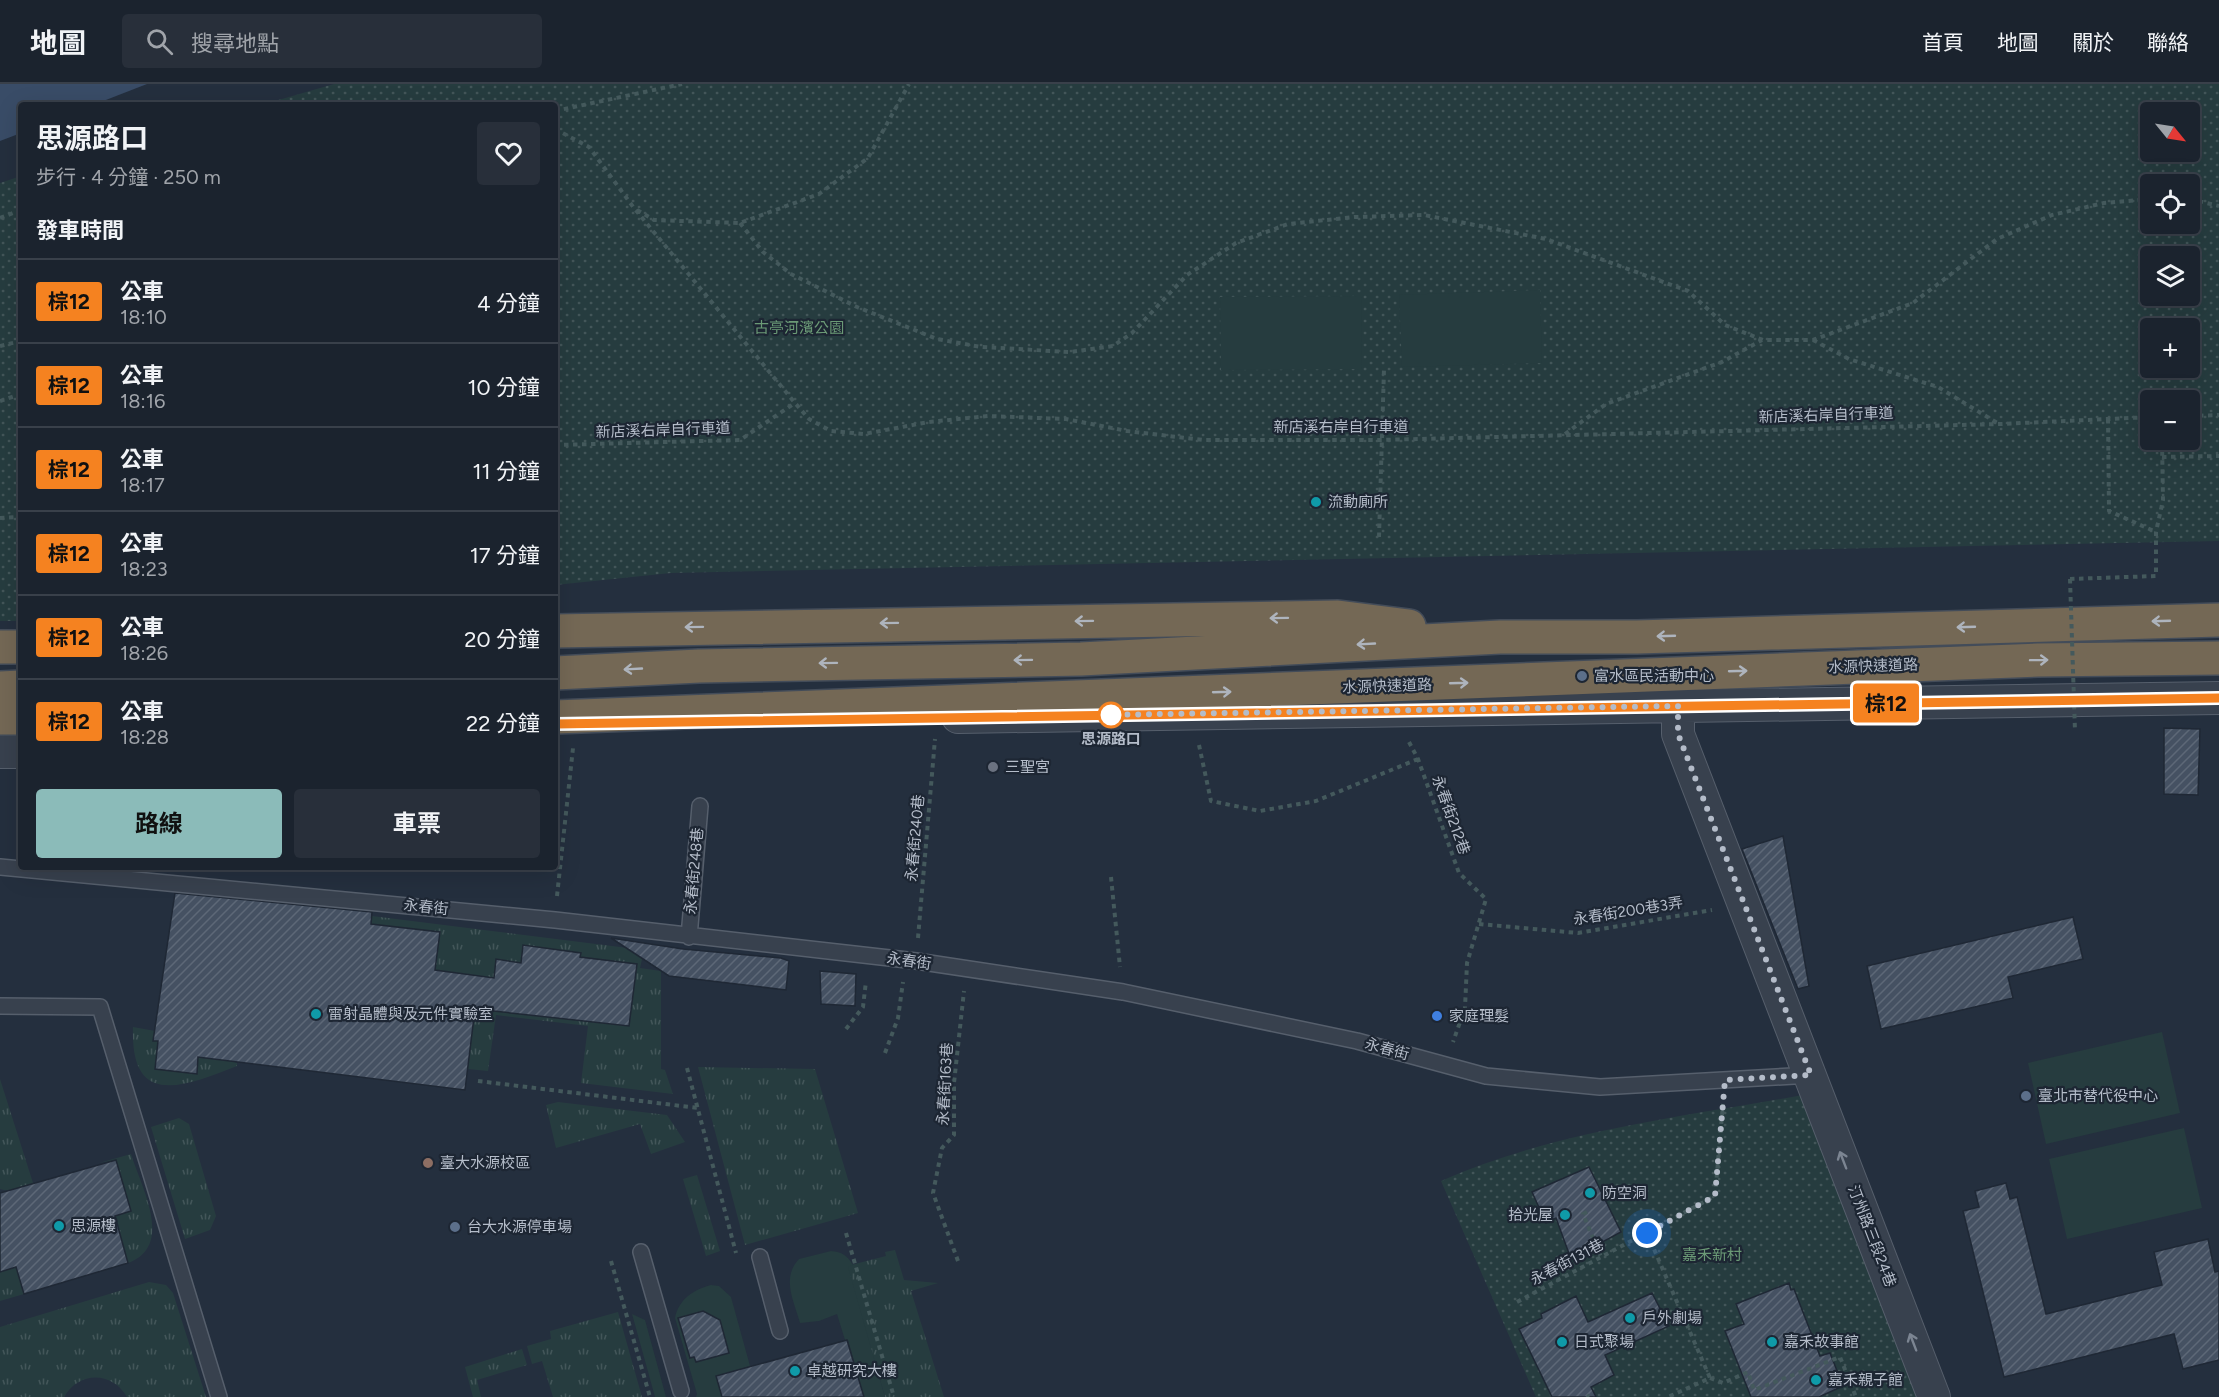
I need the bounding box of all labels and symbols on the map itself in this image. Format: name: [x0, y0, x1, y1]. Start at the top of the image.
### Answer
north arrow: [2140, 102, 2200, 162]
park label: 古亭河濱公園: [754, 319, 844, 337]
street label: 新店溪右岸自行車道: [1758, 404, 1894, 426]
street label: 新店溪右岸自行車道: [1273, 418, 1409, 436]
street label: 新店溪右岸自行車道: [595, 419, 731, 441]
place label: 流動廁所: [1328, 493, 1388, 511]
marker: 流動廁所: [1309, 495, 1323, 509]
one-way arrow: [1270, 612, 1290, 624]
one-way arrow: [1075, 615, 1095, 626]
one-way arrow: [2151, 616, 2171, 627]
one-way arrow: [880, 618, 900, 629]
one-way arrow: [685, 621, 705, 633]
one-way arrow: [1956, 621, 1976, 633]
one-way arrow: [1656, 630, 1676, 642]
one-way arrow: [1356, 638, 1376, 649]
one-way arrow: [1013, 654, 1033, 666]
one-way arrow: [2029, 654, 2049, 666]
street label: 水源快速道路: [1828, 655, 1918, 677]
one-way arrow: [818, 658, 838, 669]
one-way arrow: [623, 664, 643, 675]
one-way arrow: [1727, 666, 1747, 677]
place label: 富水區民活動中心: [1594, 667, 1714, 685]
marker: 富水區民活動中心: [1575, 669, 1589, 683]
street label: 水源快速道路: [1342, 675, 1432, 697]
one-way arrow: [1448, 677, 1468, 688]
line badge: 棕12: [1852, 684, 1920, 722]
one-way arrow: [1212, 686, 1231, 697]
marker: 思源路口: [1098, 702, 1124, 728]
place label: 思源路口: [1081, 730, 1141, 748]
place label: 三聖宮: [1005, 758, 1050, 776]
marker: 三聖宮: [986, 760, 1000, 774]
street label: 永春街212巷: [1428, 773, 1474, 857]
street label: 永春街240巷: [902, 794, 928, 882]
street label: 永春街248巷: [681, 827, 707, 915]
street label: 永春街200巷3弄: [1572, 893, 1684, 929]
street label: 永春街: [403, 896, 449, 918]
street label: 永春街: [885, 949, 933, 973]
place label: 雷射晶體與及元件實驗室: [328, 1005, 493, 1023]
marker: 雷射晶體與及元件實驗室: [309, 1007, 323, 1021]
place label: 家庭理髮: [1449, 1007, 1509, 1025]
marker: 家庭理髮: [1430, 1009, 1444, 1023]
street label: 永春街: [1363, 1034, 1411, 1064]
street label: 永春街163巷: [934, 1042, 956, 1126]
place label: 臺北市替代役中心: [2038, 1087, 2158, 1105]
marker: 臺北市替代役中心: [2019, 1089, 2033, 1103]
one-way arrow: [1837, 1151, 1848, 1170]
place label: 臺大水源校區: [440, 1154, 530, 1172]
marker: 臺大水源校區: [421, 1156, 435, 1170]
street label: 汀州路三段24巷: [1844, 1182, 1900, 1290]
place label: 防空洞: [1602, 1184, 1647, 1202]
marker: 防空洞: [1583, 1186, 1597, 1200]
place label: 拾光屋: [1508, 1206, 1553, 1224]
marker: 拾光屋: [1558, 1208, 1572, 1222]
place label: 思源樓: [71, 1217, 116, 1235]
place label: 台大水源停車場: [467, 1218, 572, 1236]
your location: [1632, 1218, 1662, 1248]
marker: 思源樓: [52, 1219, 66, 1233]
marker: 台大水源停車場: [448, 1220, 462, 1234]
street label: 永春街131巷: [1527, 1235, 1607, 1289]
park label: 嘉禾新村: [1682, 1246, 1742, 1264]
place label: 戶外劇場: [1642, 1309, 1702, 1327]
marker: 戶外劇場: [1623, 1311, 1637, 1325]
place label: 日式聚場: [1574, 1333, 1634, 1351]
place label: 嘉禾故事館: [1784, 1333, 1859, 1351]
one-way arrow: [1907, 1334, 1918, 1352]
marker: 日式聚場: [1555, 1335, 1569, 1349]
marker: 嘉禾故事館: [1765, 1335, 1779, 1349]
place label: 卓越研究大樓: [807, 1362, 897, 1380]
marker: 卓越研究大樓: [788, 1364, 802, 1378]
place label: 嘉禾親子館: [1828, 1371, 1903, 1389]
marker: 嘉禾親子館: [1809, 1373, 1823, 1387]

